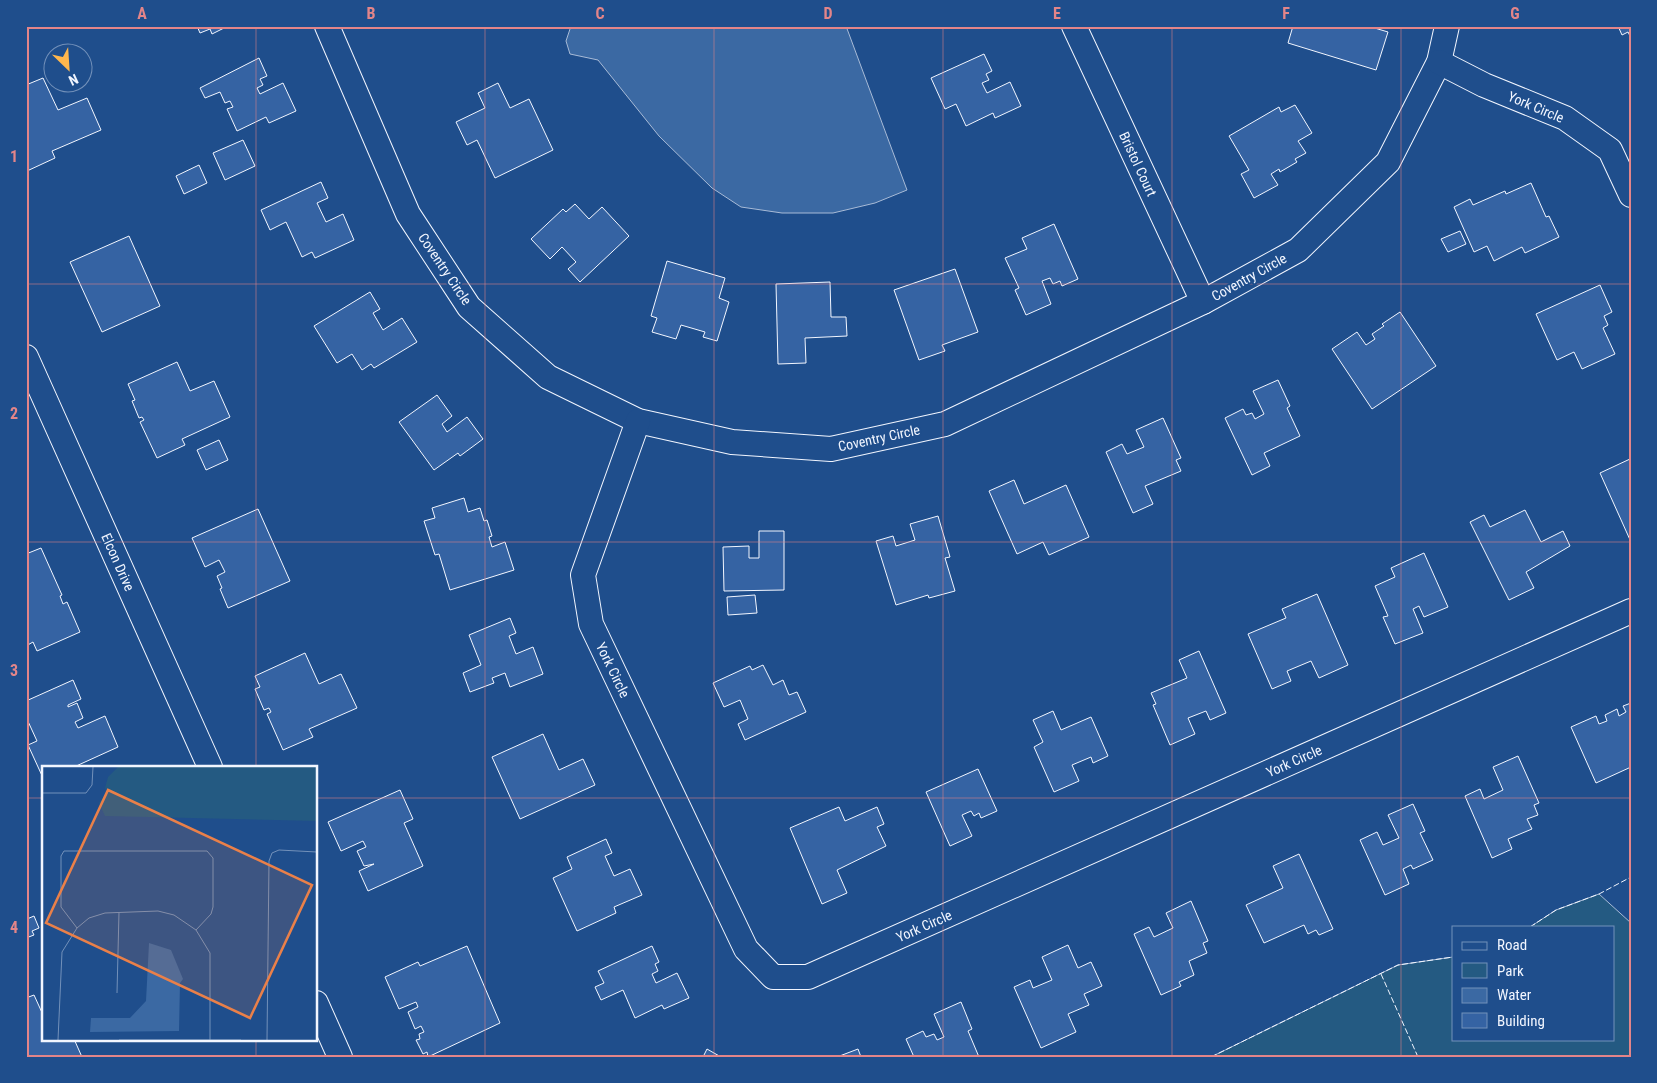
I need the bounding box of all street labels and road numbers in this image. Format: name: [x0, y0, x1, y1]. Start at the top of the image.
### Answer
street label: York Circle: [1506, 88, 1567, 126]
street label: Bristol Court: [1116, 129, 1160, 199]
street label: Coventry Circle: [415, 230, 475, 308]
street label: Coventry Circle: [1209, 250, 1290, 304]
street label: Coventry Circle: [837, 421, 922, 454]
street label: Elcon Drive: [98, 531, 138, 594]
street label: York Circle: [593, 640, 633, 701]
street label: York Circle: [1264, 741, 1325, 780]
street label: York Circle: [894, 906, 955, 945]

